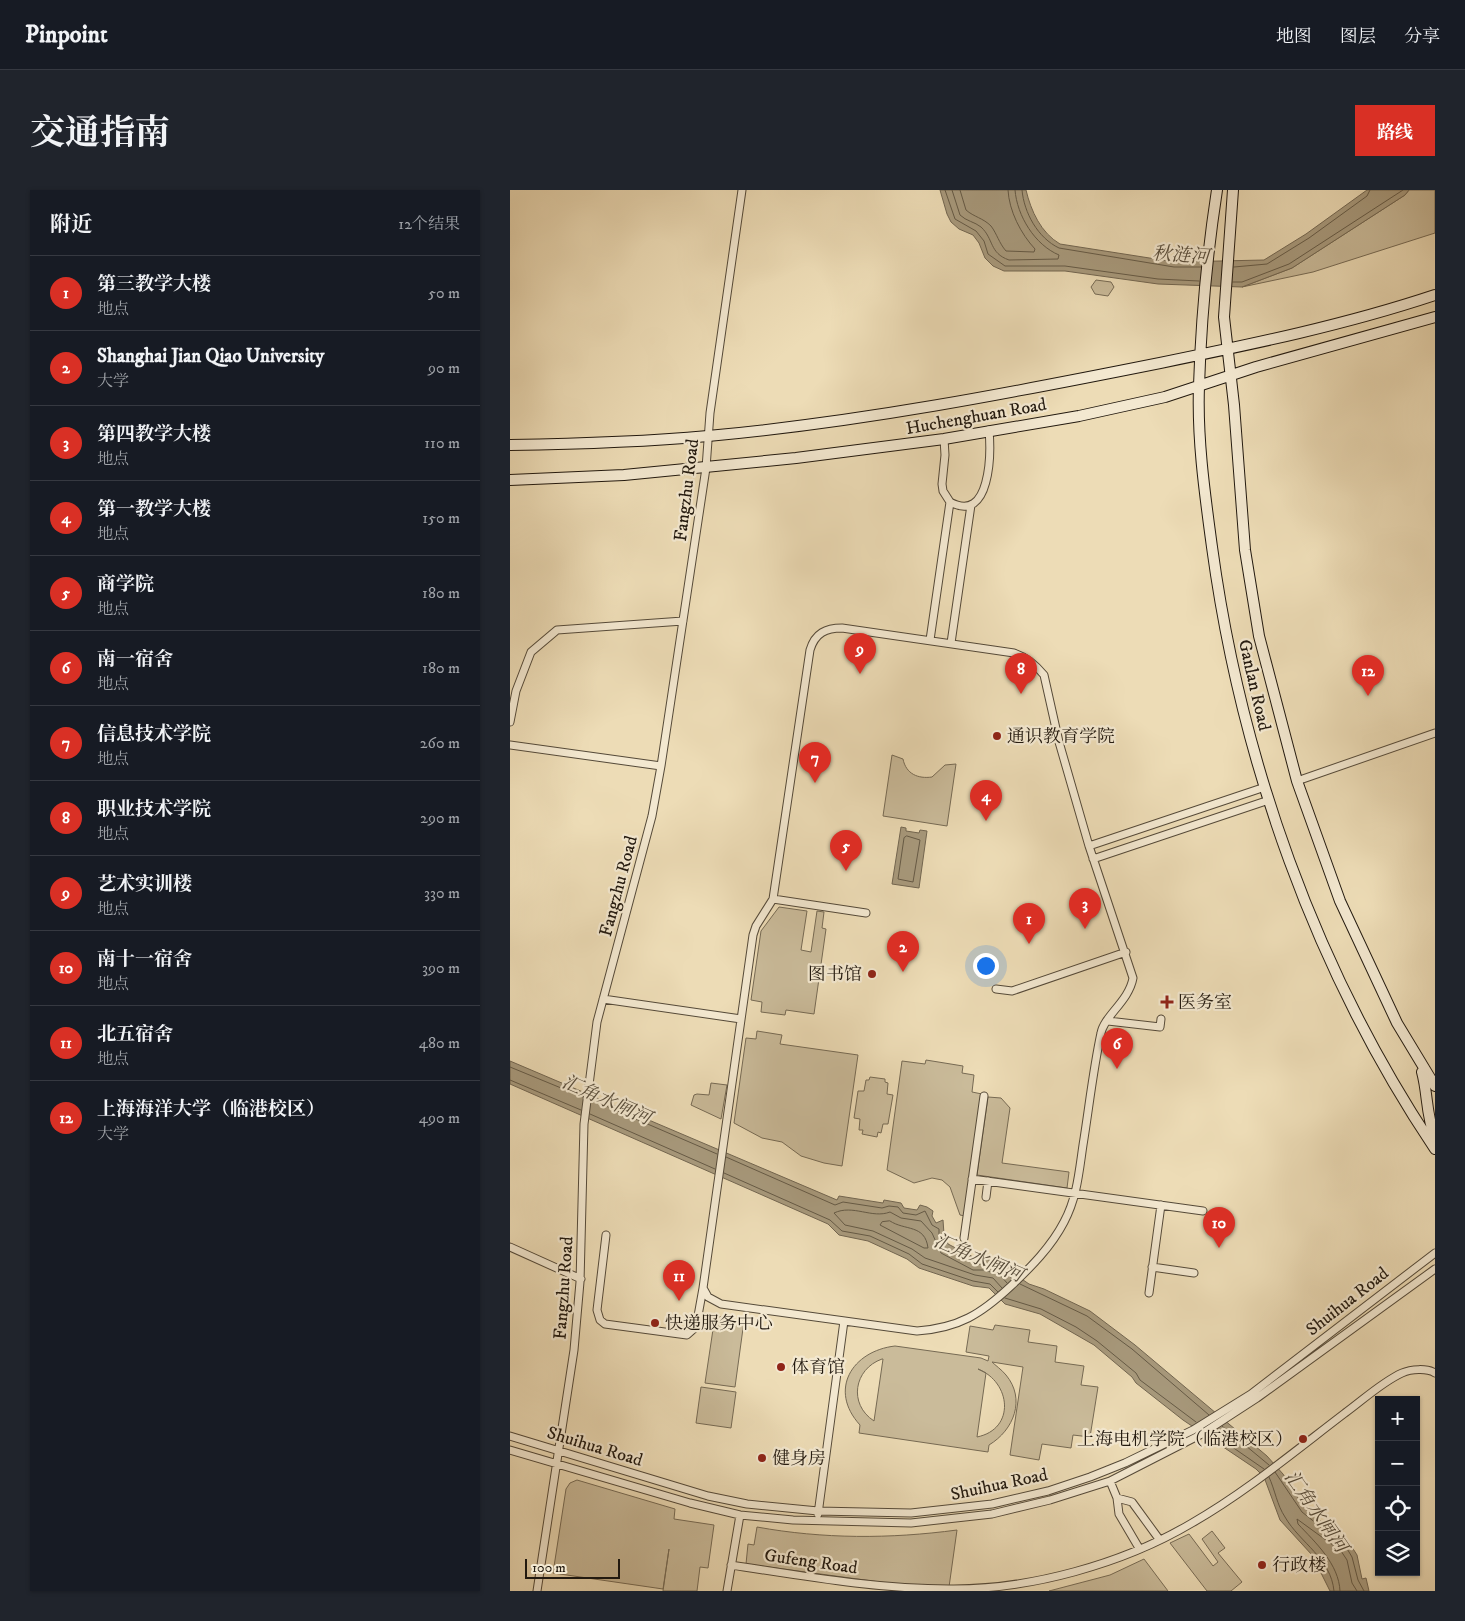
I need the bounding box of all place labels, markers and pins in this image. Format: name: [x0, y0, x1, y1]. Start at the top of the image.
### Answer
pin: 9: [844, 633, 876, 674]
pin: 8: [1005, 653, 1037, 694]
pin: 12: [1352, 655, 1384, 696]
place label: 通识教育学院: [1007, 726, 1115, 748]
marker: 通识教育学院: [991, 730, 1003, 742]
pin: 7: [799, 742, 831, 783]
pin: 4: [970, 780, 1002, 821]
pin: 5: [830, 830, 862, 871]
pin: 3: [1069, 888, 1101, 929]
pin: 1: [1013, 903, 1045, 944]
pin: 2: [887, 931, 919, 972]
place label: 图书馆: [808, 964, 862, 986]
marker: 图书馆: [866, 968, 878, 980]
place label: 医务室: [1178, 992, 1232, 1014]
marker: 医务室: [1160, 995, 1174, 1009]
pin: 6: [1101, 1028, 1133, 1069]
pin: 10: [1203, 1207, 1235, 1248]
pin: 11: [663, 1260, 695, 1301]
place label: 快递服务中心: [665, 1313, 773, 1335]
marker: 快递服务中心: [649, 1317, 661, 1329]
place label: 体育馆: [791, 1357, 845, 1379]
marker: 体育馆: [775, 1361, 787, 1373]
place label: 上海电机学院（临港校区）: [1077, 1429, 1293, 1451]
marker: 上海电机学院（临港校区）: [1297, 1433, 1309, 1445]
place label: 健身房: [772, 1448, 826, 1470]
marker: 健身房: [756, 1452, 768, 1464]
place label: 行政楼: [1272, 1555, 1326, 1577]
marker: 行政楼: [1256, 1559, 1268, 1571]

